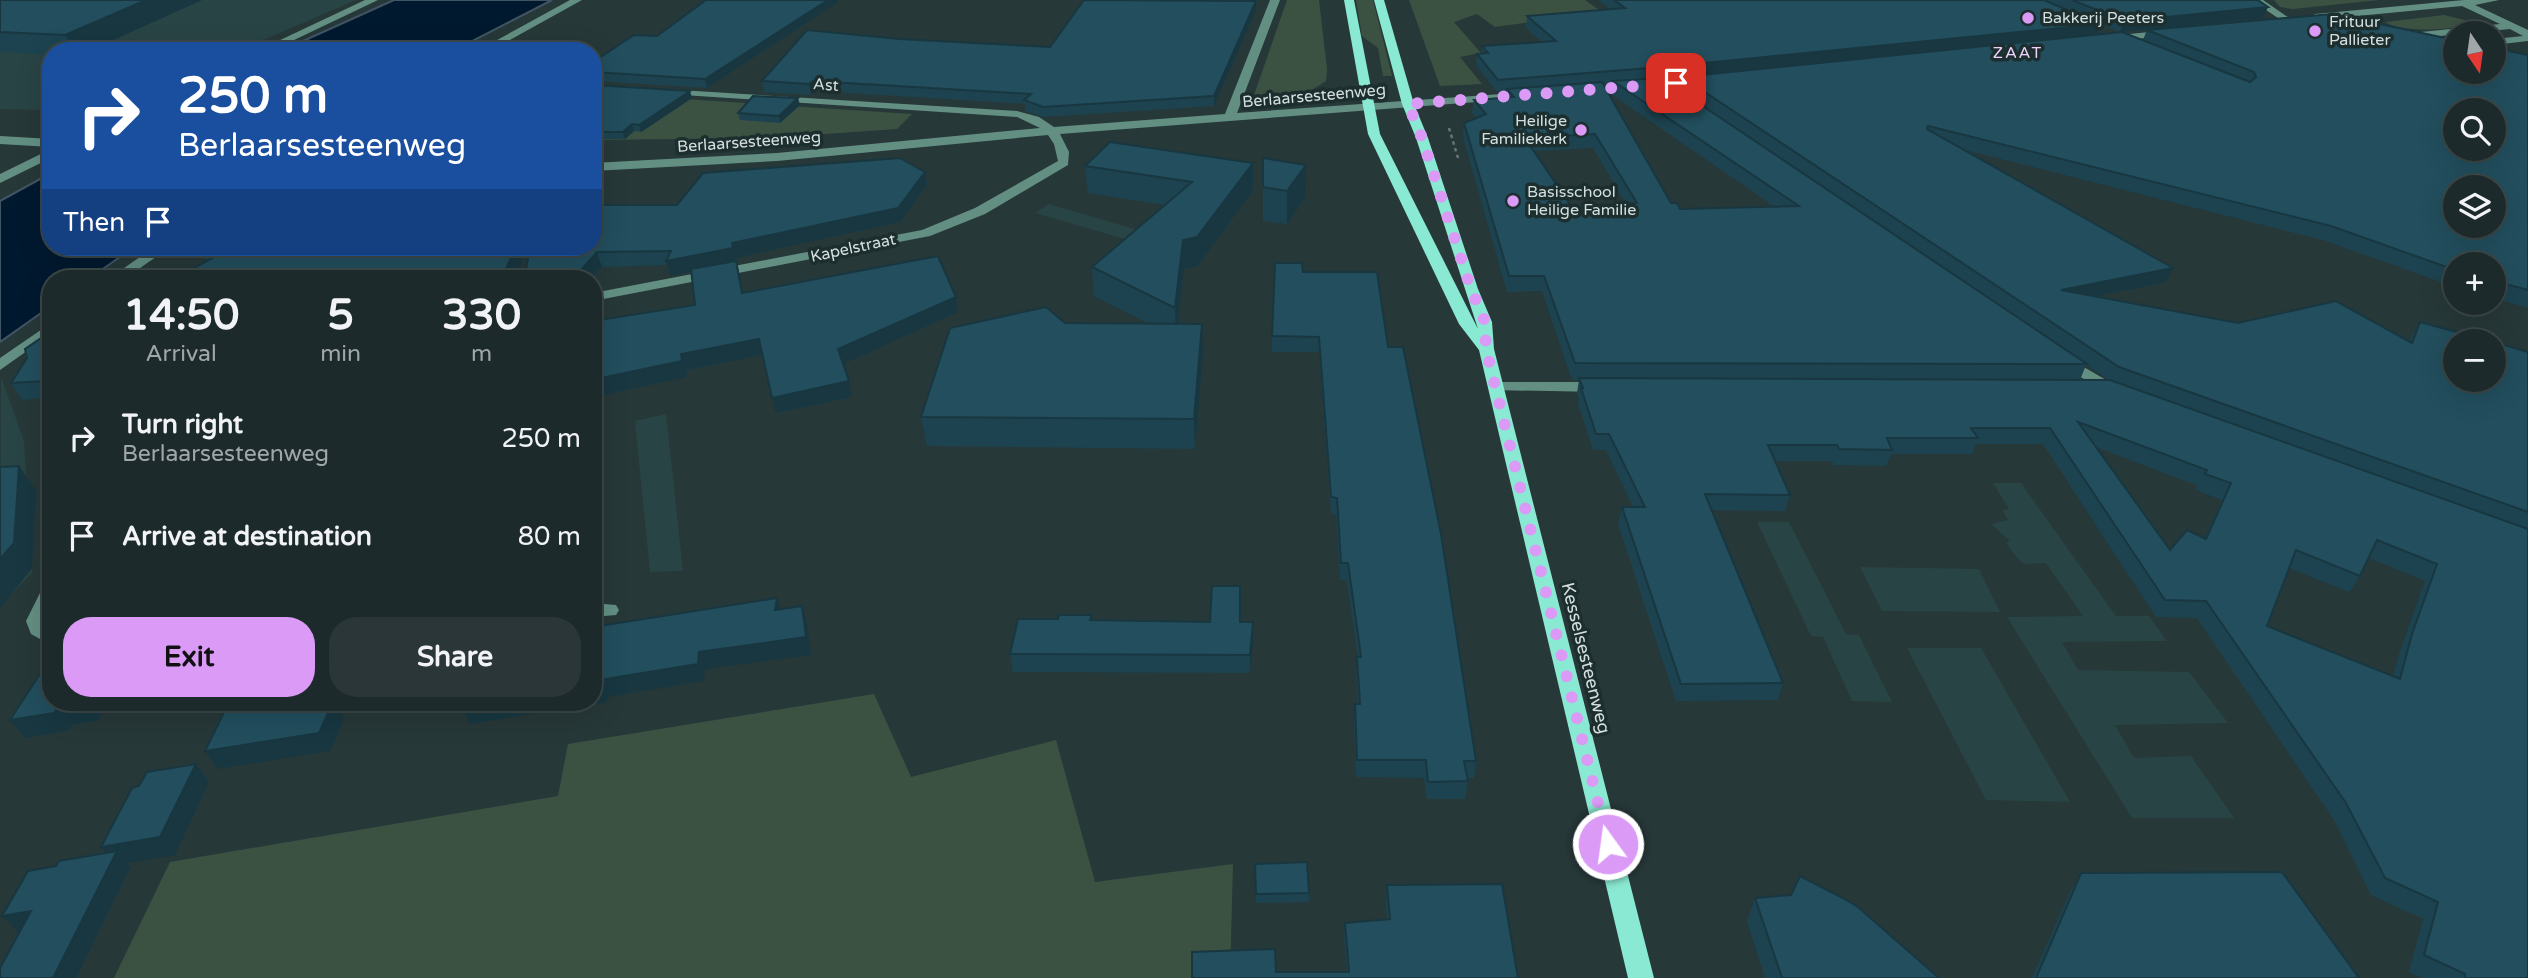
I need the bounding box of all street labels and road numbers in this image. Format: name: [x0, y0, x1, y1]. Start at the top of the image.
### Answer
street label: Ast: [812, 74, 840, 96]
street label: Berlaarsesteenweg: [1241, 80, 1387, 112]
street label: Berlaarsesteenweg: [676, 127, 822, 157]
street label: Kapelstraat: [809, 229, 897, 267]
street label: Kesselsesteenweg: [1557, 580, 1615, 736]

